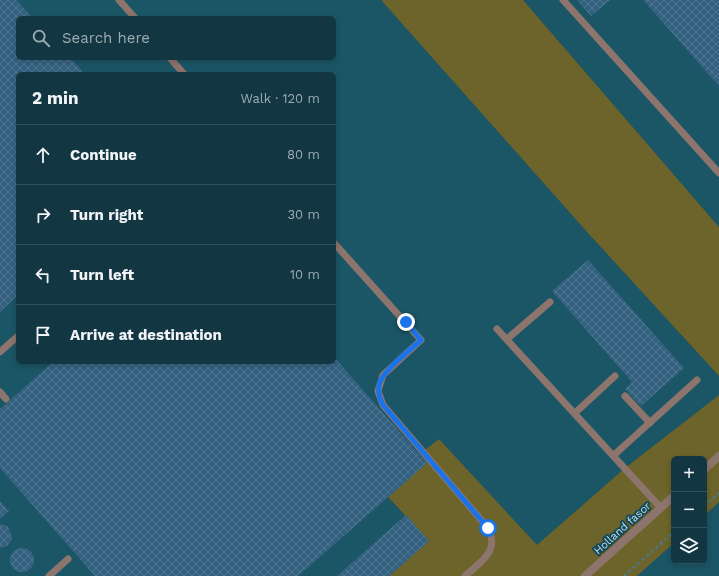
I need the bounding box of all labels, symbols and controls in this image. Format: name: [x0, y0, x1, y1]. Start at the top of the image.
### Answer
search box: [16, 16, 336, 60]
icon: search: [30, 27, 52, 49]
text: Search here: [62, 29, 150, 47]
text: 2 min: [32, 88, 78, 108]
text: Walk · 120 m: [241, 91, 320, 106]
icon: ahead: [32, 144, 54, 166]
text: Continue: [70, 146, 137, 164]
text: 80 m: [287, 147, 320, 162]
icon: right: [32, 204, 54, 226]
text: Turn right: [70, 206, 143, 224]
text: 30 m: [288, 207, 320, 222]
icon: left: [32, 264, 54, 286]
text: Turn left: [70, 266, 134, 284]
text: 10 m: [290, 267, 320, 282]
route end: [397, 313, 415, 331]
icon: arrive: [32, 324, 54, 346]
text: Arrive at destination: [70, 326, 222, 344]
map controls: [671, 456, 707, 564]
button: +: [671, 456, 707, 492]
button: −: [671, 492, 707, 528]
street label: Holland fasor: [591, 499, 654, 557]
route start: [479, 519, 497, 537]
button: layers: [671, 528, 707, 564]

